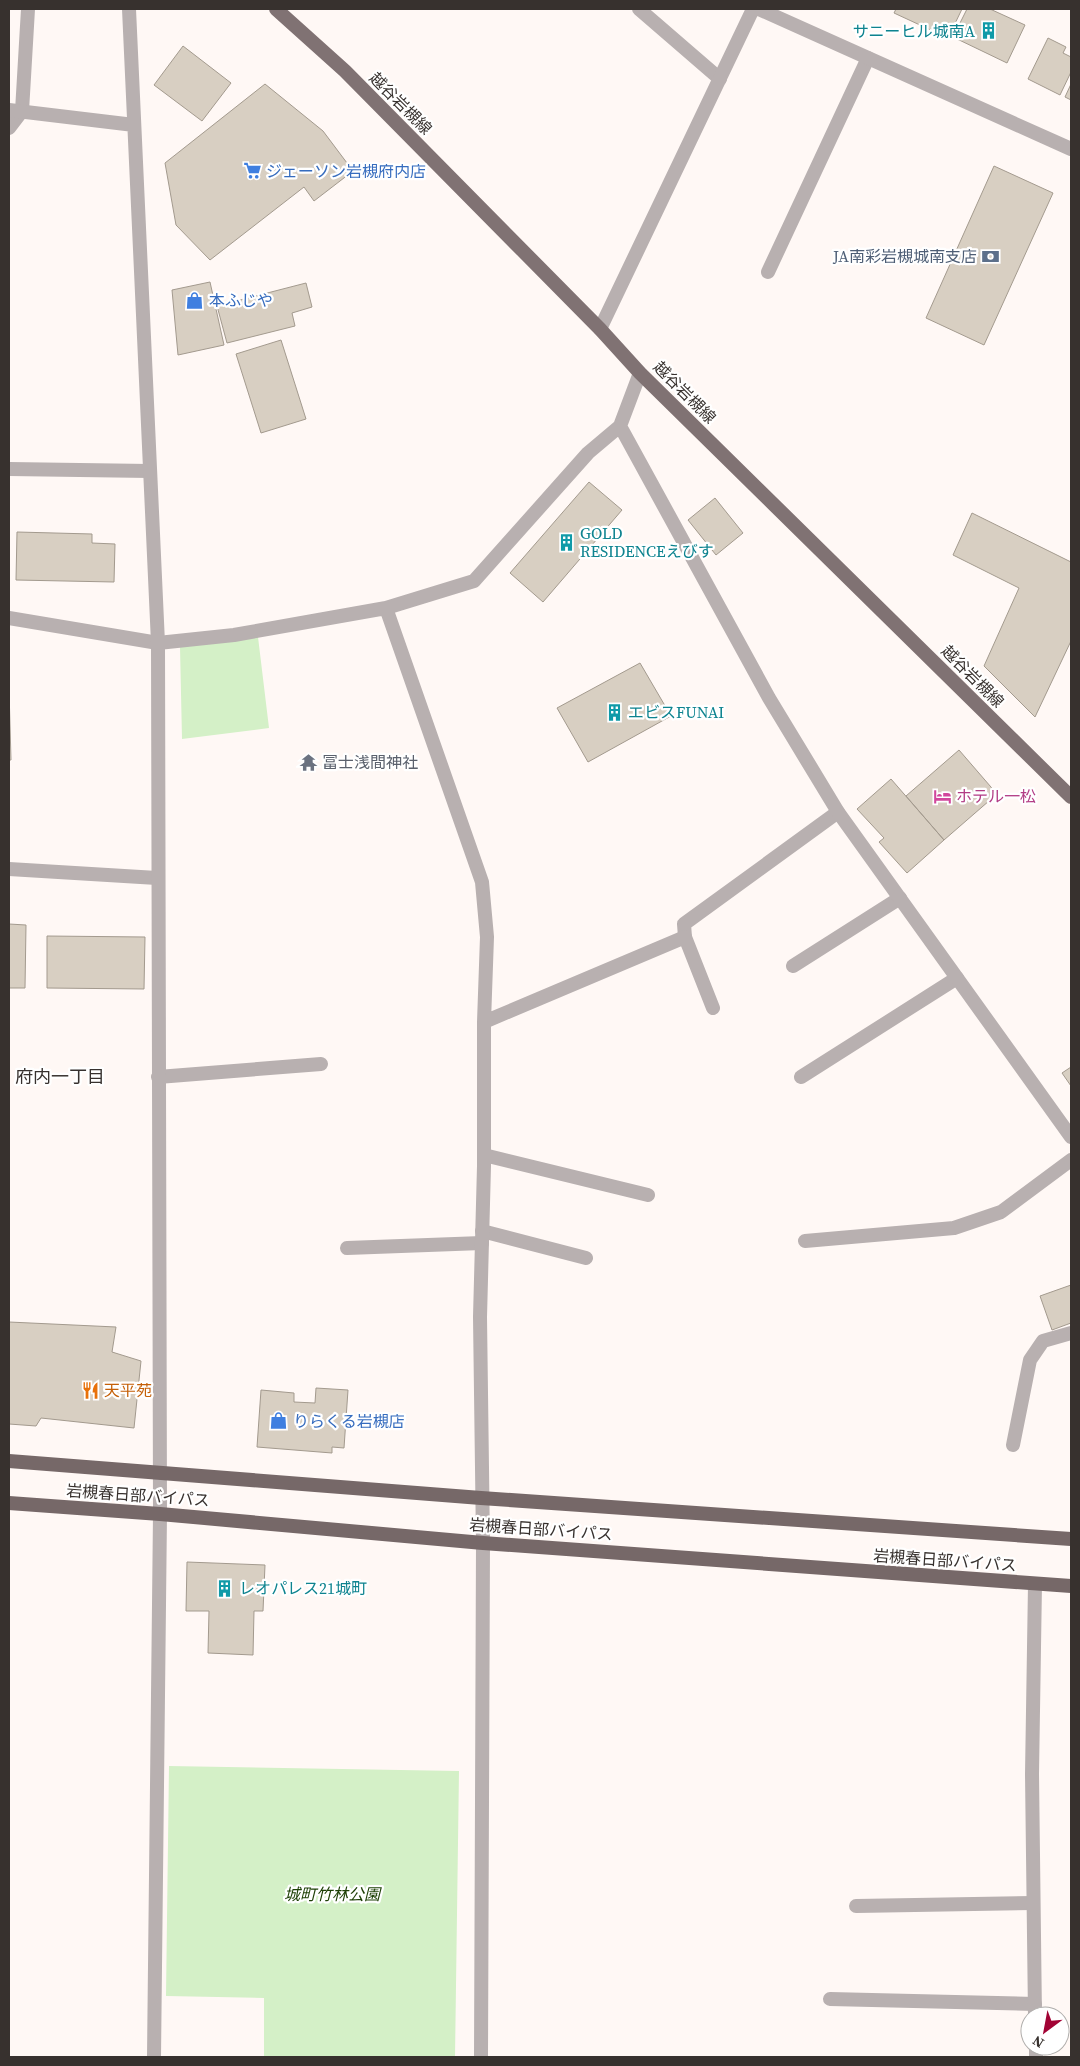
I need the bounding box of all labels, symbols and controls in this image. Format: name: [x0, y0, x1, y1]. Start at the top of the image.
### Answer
place label: サニーヒル城南A: [852, 20, 975, 42]
building icon: サニーヒル城南A: [979, 21, 999, 41]
street label: 越谷岩槻線: [365, 67, 437, 139]
place label: ジェーソン岩槻府内店: [266, 160, 426, 182]
supermarket icon: ジェーソン岩槻府内店: [242, 161, 262, 181]
place label: JA南彩岩槻城南支店: [832, 245, 977, 267]
bank icon: JA南彩岩槻城南支店: [981, 246, 1001, 266]
place label: 本ふじや: [209, 289, 273, 311]
shop icon: 本ふじや: [185, 290, 205, 310]
street label: 越谷岩槻線: [649, 356, 721, 428]
place label: GOLD RESIDENCEえびす: [580, 522, 714, 562]
building icon: GOLD RESIDENCEえびす: [556, 532, 576, 552]
street label: 越谷岩槻線: [937, 640, 1009, 712]
place label: エビスFUNAI: [628, 701, 724, 723]
building icon: エビスFUNAI: [604, 702, 624, 722]
place label: 冨士浅間神社: [322, 751, 418, 773]
temple icon: 冨士浅間神社: [298, 752, 318, 772]
place label: ホテル一松: [956, 785, 1036, 807]
hotel icon: ホテル一松: [932, 786, 952, 806]
district label: 府内一丁目: [15, 1064, 105, 1089]
place label: 天平苑: [104, 1379, 152, 1401]
restaurant icon: 天平苑: [80, 1380, 100, 1400]
place label: りらくる岩槻店: [293, 1410, 405, 1432]
shop icon: りらくる岩槻店: [269, 1411, 289, 1431]
street label: 岩槻春日部バイパス: [66, 1479, 210, 1511]
street label: 岩槻春日部バイパス: [469, 1513, 613, 1545]
street label: 岩槻春日部バイパス: [873, 1544, 1017, 1576]
place label: レオパレス21城町: [239, 1577, 367, 1599]
building icon: レオパレス21城町: [215, 1578, 235, 1598]
park label: 城町竹林公園: [284, 1883, 382, 1905]
north arrow: [1020, 2006, 1070, 2056]
text: N: [1028, 2031, 1048, 2053]

